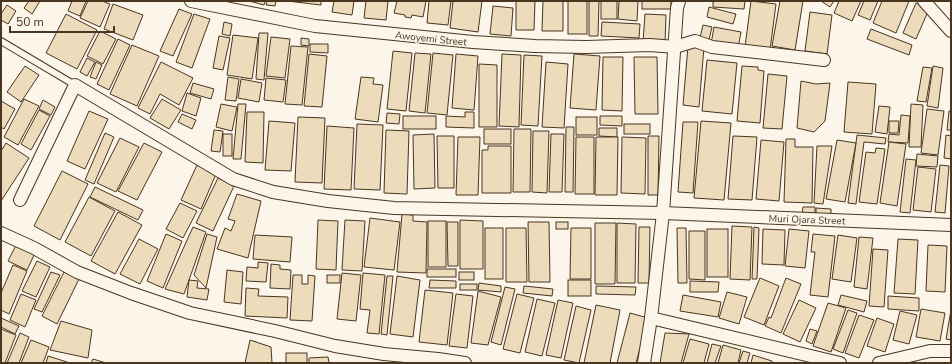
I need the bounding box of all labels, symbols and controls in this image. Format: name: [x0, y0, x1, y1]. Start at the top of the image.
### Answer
scale bar: [10, 8, 114, 34]
text: 50 m: [16, 14, 44, 30]
street label: Awoyemi Street: [394, 28, 468, 50]
street label: Muri Ojara Street: [768, 212, 846, 228]

